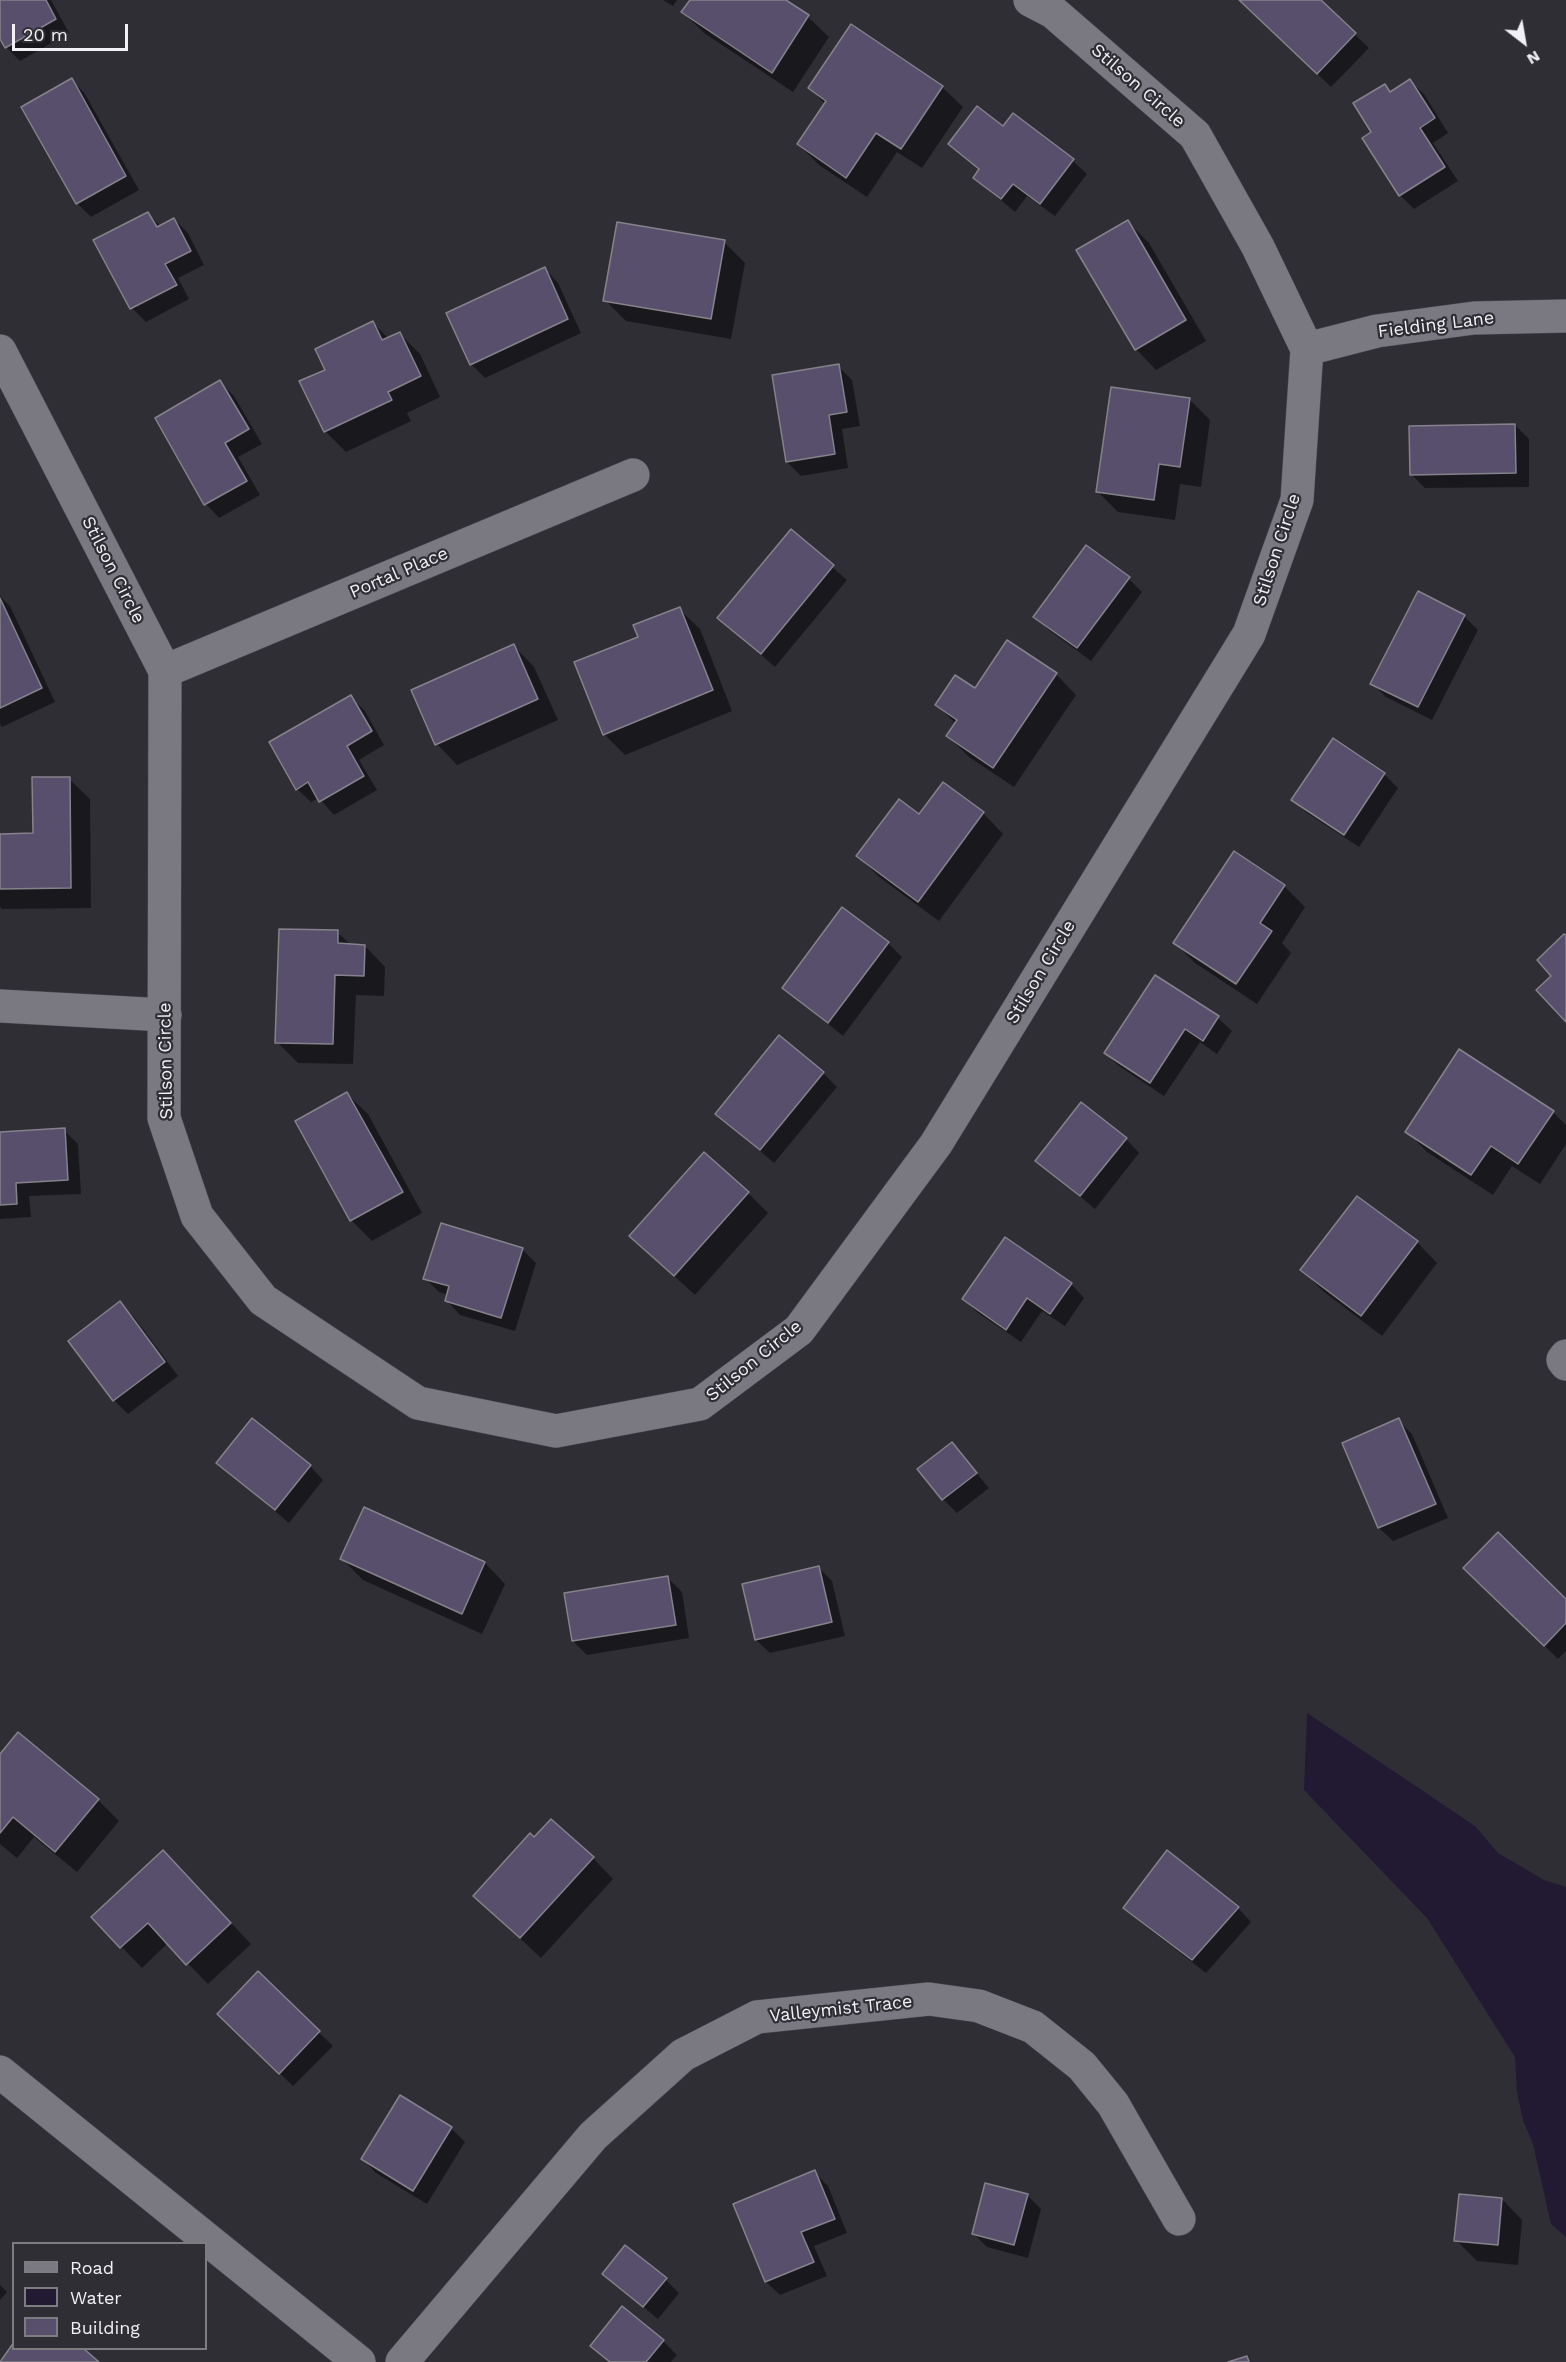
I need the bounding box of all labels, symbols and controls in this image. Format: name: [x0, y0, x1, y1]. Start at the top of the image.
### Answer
scale bar: [15, 12, 130, 50]
north arrow: [1494, 12, 1554, 72]
text: 20 m: [23, 24, 68, 45]
street label: Stilson Circle: [1087, 39, 1189, 133]
text: N: [1524, 47, 1544, 69]
street label: Fielding Lane: [1377, 307, 1495, 343]
street label: Stilson Circle: [1249, 491, 1305, 609]
street label: Stilson Circle: [77, 513, 149, 627]
street label: Portal Place: [346, 543, 452, 603]
street label: Stilson Circle: [1002, 916, 1080, 1028]
street label: Stilson Circle: [154, 1002, 178, 1120]
street label: Stilson Circle: [702, 1316, 806, 1406]
street label: Valleymist Trace: [769, 1991, 913, 2027]
legend: [12, 2242, 207, 2350]
text: Road: [70, 2257, 114, 2278]
text: Water: [70, 2287, 122, 2308]
text: Building: [70, 2317, 140, 2338]

